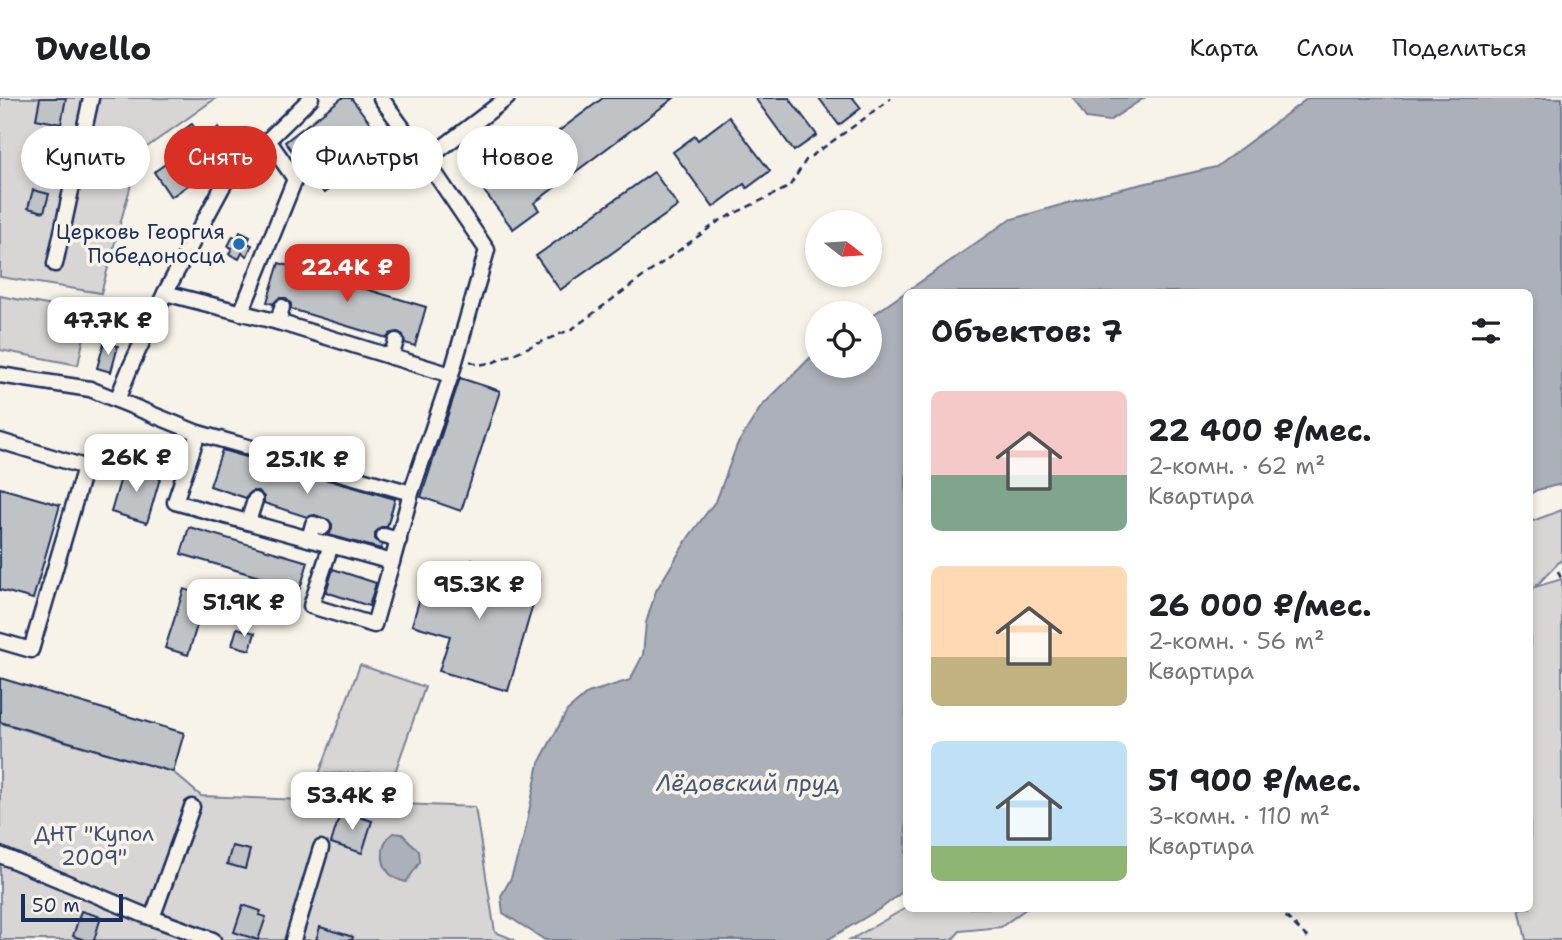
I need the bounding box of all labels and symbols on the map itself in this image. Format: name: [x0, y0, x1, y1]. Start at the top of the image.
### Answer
north arrow: [805, 210, 882, 287]
place label: Церковь Георгия Победоносца: [56, 218, 225, 270]
marker: Церковь Георгия Победоносца: [231, 236, 247, 252]
pin: 22.4K ₽: [282, 244, 412, 304]
pin: 47.7K ₽: [43, 298, 173, 357]
pin: 26K ₽: [87, 434, 185, 494]
pin: 25.1K ₽: [242, 436, 372, 496]
pin: 95.3K ₽: [414, 561, 544, 621]
pin: 51.9K ₽: [179, 580, 309, 639]
water label: Лёдовский пруд: [655, 768, 840, 798]
pin: 53.4K ₽: [287, 772, 417, 832]
park label: ДНТ "Купол 2009": [34, 820, 154, 872]
scale bar: [21, 891, 122, 923]

